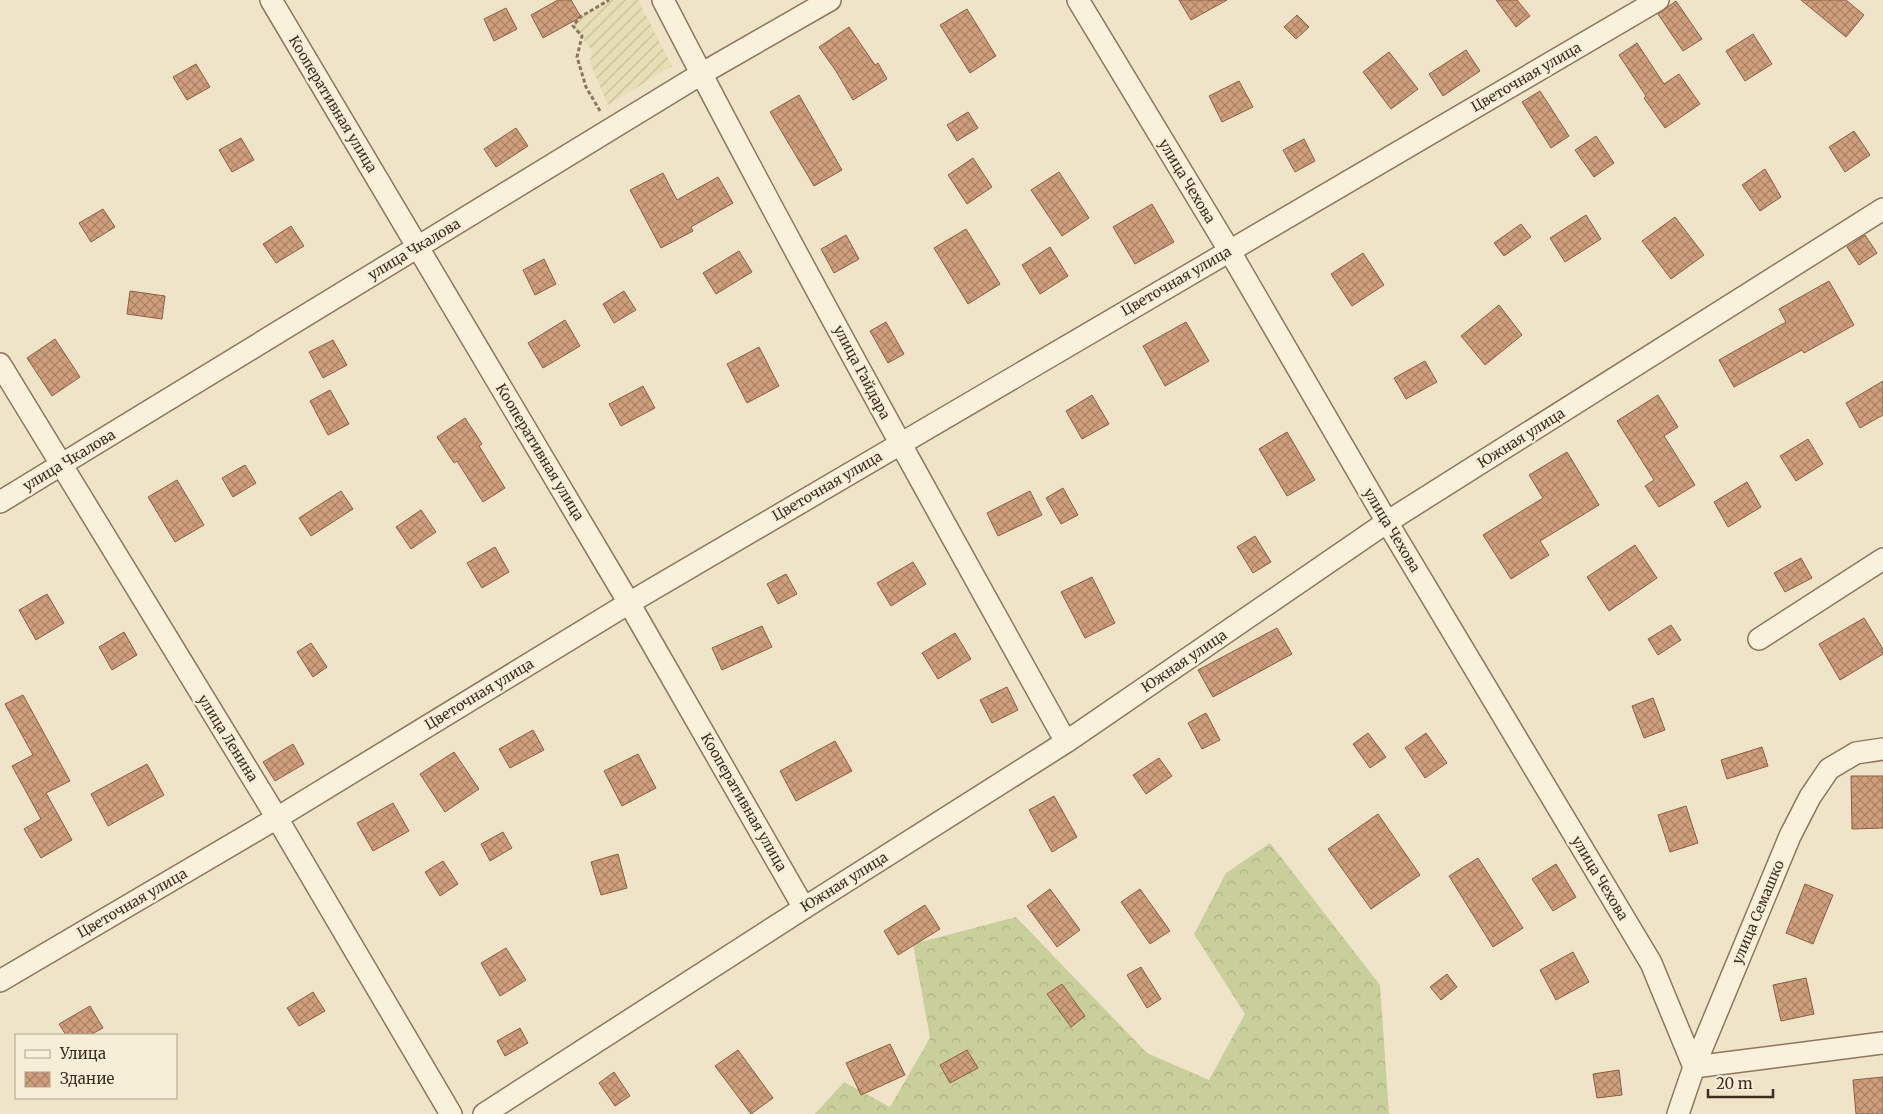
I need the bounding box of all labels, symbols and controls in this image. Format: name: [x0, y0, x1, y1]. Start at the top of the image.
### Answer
street label: Кооперативная улица: [285, 32, 381, 176]
street label: Цветочная улица: [1468, 38, 1585, 116]
street label: улица Чехова: [1155, 135, 1220, 227]
street label: улица Чкалова: [364, 214, 464, 284]
street label: Цветочная улица: [1118, 242, 1235, 320]
street label: улица Гайдара: [830, 322, 895, 423]
street label: Кооперативная улица: [492, 380, 588, 524]
street label: Южная улица: [1474, 404, 1568, 472]
street label: улица Чкалова: [19, 425, 119, 495]
street label: Цветочная улица: [769, 447, 886, 525]
street label: улица Чехова: [1360, 484, 1425, 576]
street label: Южная улица: [1138, 625, 1231, 696]
street label: Цветочная улица: [421, 654, 537, 734]
street label: улица Ленина: [194, 691, 262, 785]
street label: Кооперативная улица: [697, 730, 791, 875]
street label: улица Чехова: [1568, 832, 1633, 924]
street label: Южная улица: [797, 848, 891, 916]
street label: улица Семашко: [1728, 857, 1788, 967]
street label: Цветочная улица: [74, 864, 191, 942]
legend: [15, 1034, 178, 1099]
text: Улица: [59, 1044, 106, 1063]
scale bar: [1708, 1066, 1773, 1098]
text: Здание: [60, 1069, 114, 1088]
text: 20 m: [1716, 1074, 1753, 1093]

